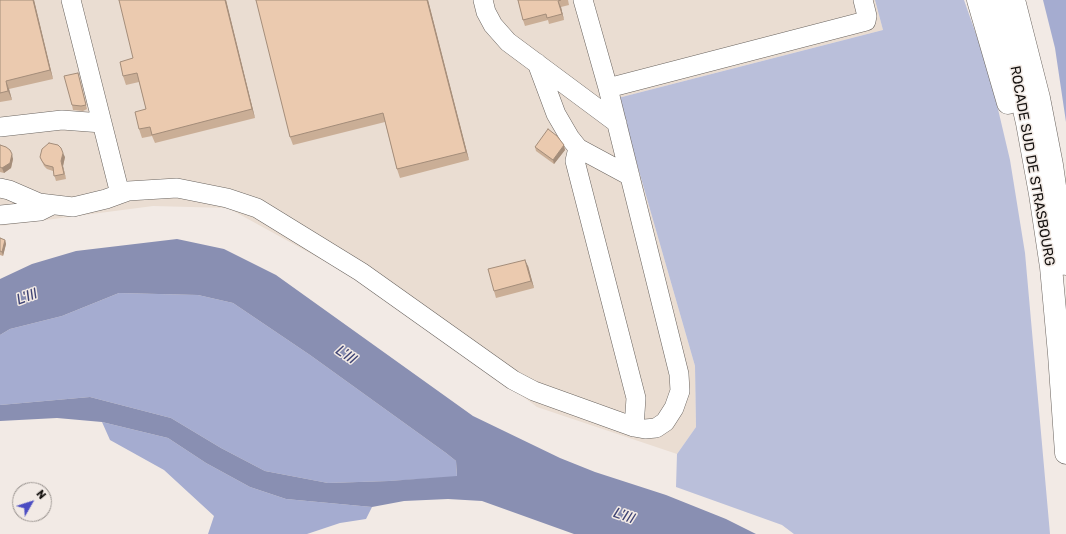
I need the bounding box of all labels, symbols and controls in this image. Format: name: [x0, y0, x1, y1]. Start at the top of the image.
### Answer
street label: ROCADE SUD DE STRASBOURG: [1006, 65, 1058, 267]
water label: L'Ill: [14, 285, 40, 309]
water label: L'Ill: [332, 341, 360, 369]
north arrow: [12, 482, 52, 522]
text: N: [33, 488, 48, 502]
water label: L'Ill: [611, 504, 637, 528]

